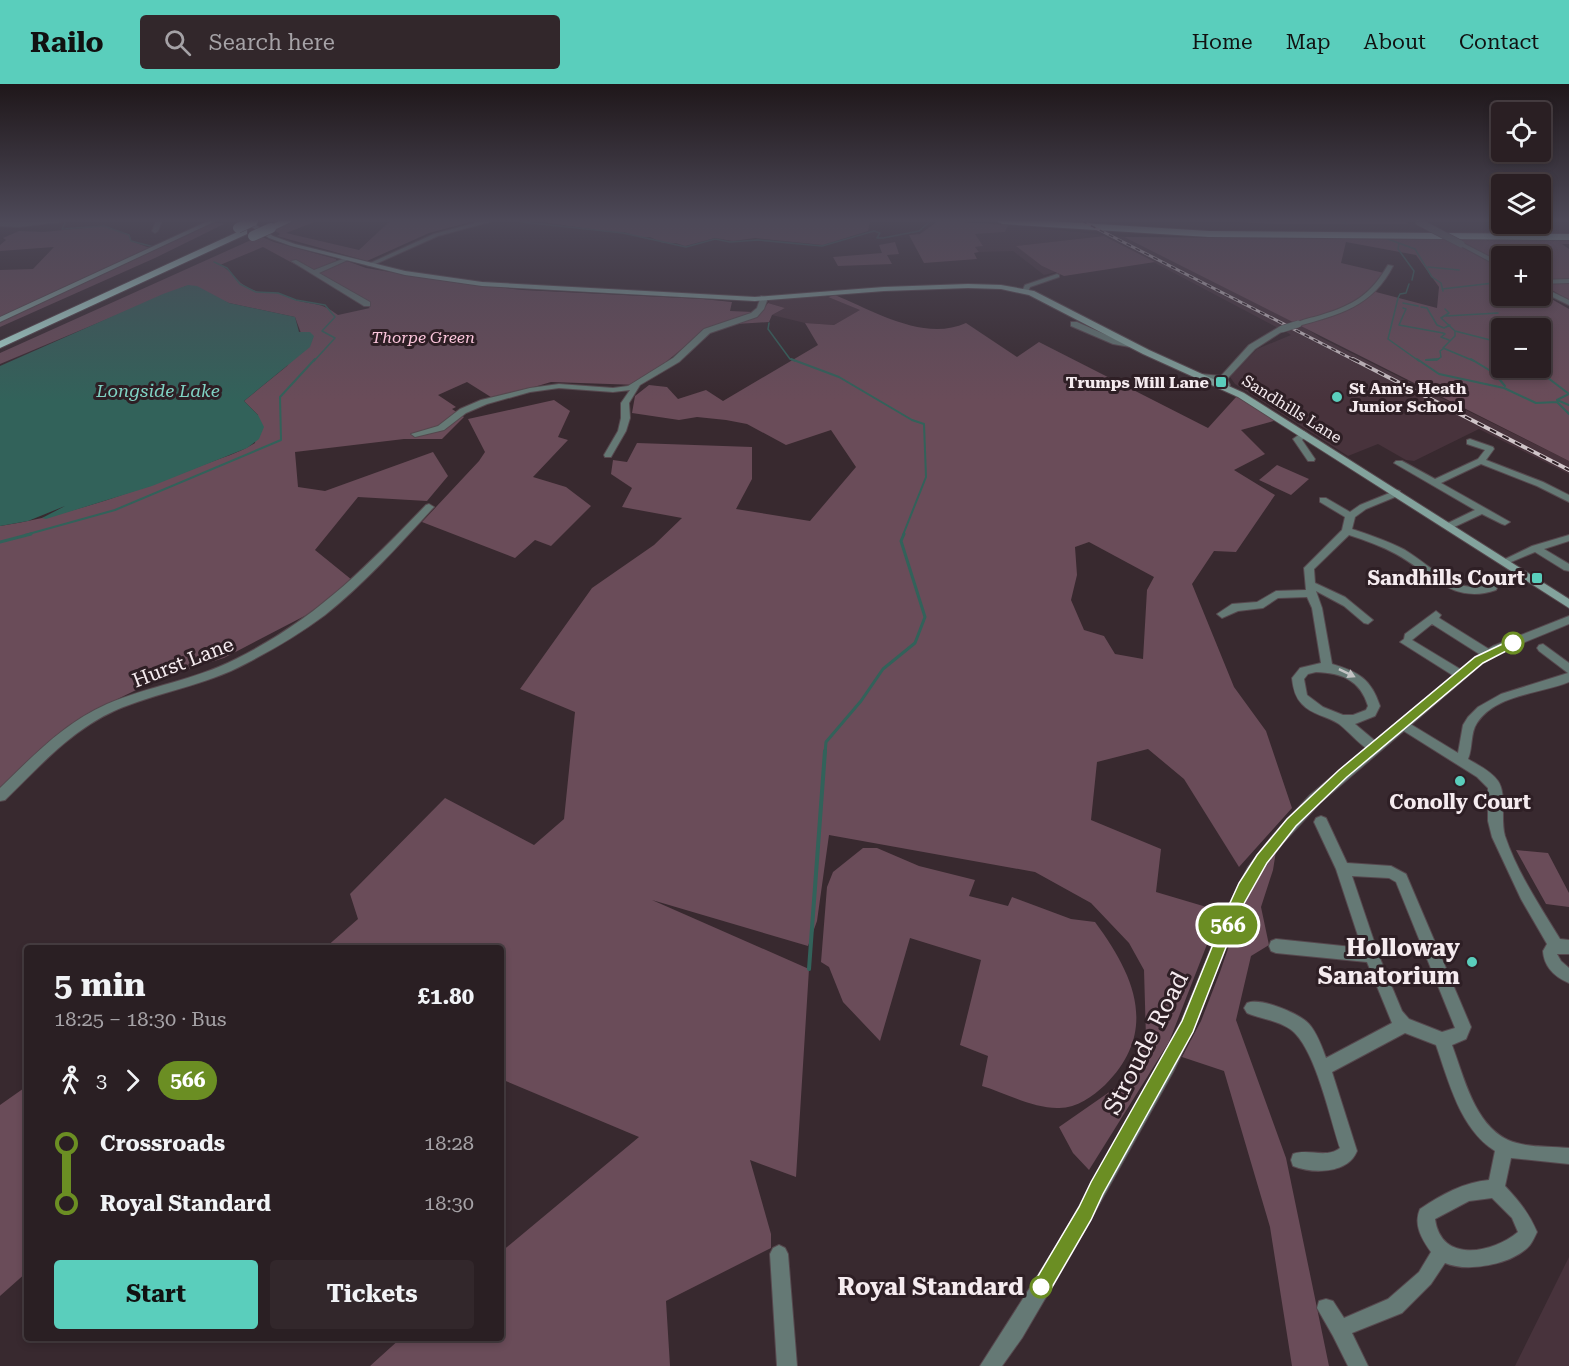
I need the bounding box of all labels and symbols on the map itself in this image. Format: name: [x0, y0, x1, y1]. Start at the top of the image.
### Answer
park label: Thorpe Green: [371, 328, 475, 347]
street label: Sandhills Lane: [1239, 371, 1346, 447]
place label: Trumps Mill Lane: [1066, 373, 1209, 392]
marker: Trumps Mill Lane: [1214, 375, 1228, 389]
place label: St Ann's Heath Junior School: [1349, 379, 1467, 416]
water label: Longside Lake: [95, 380, 220, 401]
marker: St Ann's Heath Junior School: [1330, 390, 1344, 404]
place label: Sandhills Court: [1367, 566, 1525, 590]
marker: Sandhills Court: [1530, 571, 1544, 585]
street label: Hurst Lane: [129, 632, 237, 692]
unlabelled marker: [1502, 632, 1524, 654]
one-way arrow: [1338, 668, 1356, 678]
marker: Conolly Court: [1453, 774, 1467, 788]
place label: Conolly Court: [1389, 790, 1531, 814]
line badge: 566: [1194, 906, 1262, 944]
place label: Holloway Sanatorium: [1318, 934, 1460, 990]
marker: Holloway Sanatorium: [1465, 955, 1479, 969]
street label: Stroude Road: [1098, 967, 1194, 1119]
place label: Royal Standard: [838, 1273, 1024, 1301]
marker: Royal Standard: [1030, 1276, 1052, 1298]

